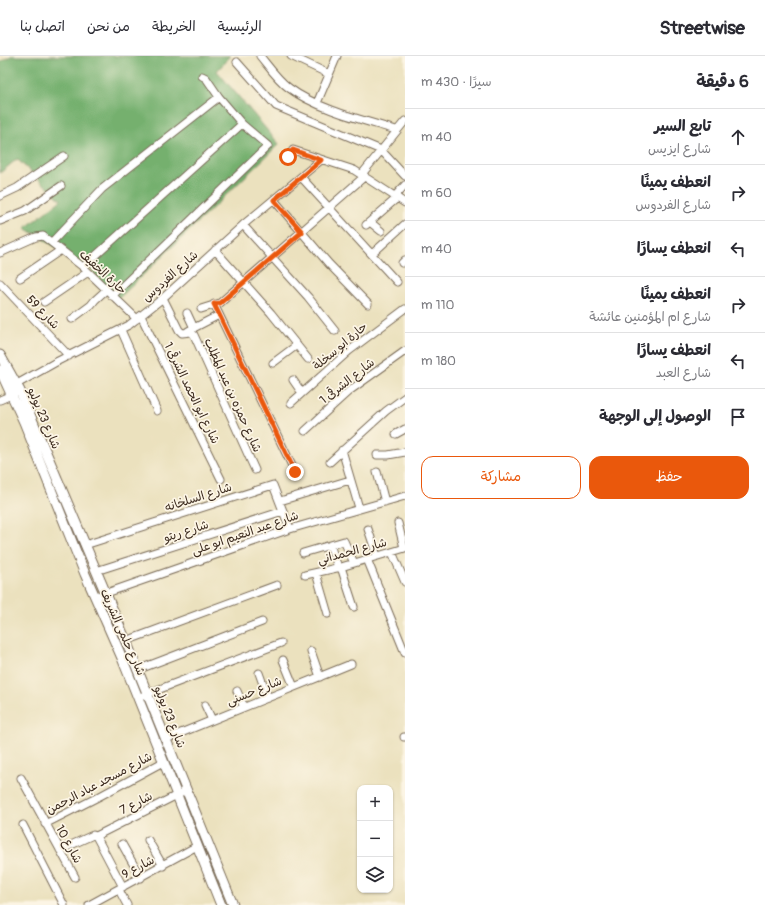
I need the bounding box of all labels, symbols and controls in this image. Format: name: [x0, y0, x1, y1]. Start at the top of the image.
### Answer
text: Streetwise: [659, 16, 745, 40]
text: اتصل بنا: [20, 18, 65, 35]
text: من نحن: [87, 18, 130, 35]
text: الخريطة: [152, 18, 196, 35]
text: الرئيسية: [218, 18, 262, 35]
text: 6 دقيقة: [696, 71, 749, 92]
text: سيرًا · 430 m: [421, 74, 492, 90]
text: تابع السير: [654, 117, 711, 136]
icon: ahead: [727, 126, 749, 148]
text: 40 m: [421, 129, 452, 145]
text: شارع ايزيس: [648, 141, 711, 157]
route start: [279, 148, 297, 166]
text: انعطف يمينًا: [641, 173, 711, 192]
icon: right: [727, 182, 749, 204]
text: 60 m: [421, 185, 452, 201]
text: شارع الفردوس: [636, 197, 711, 213]
icon: left: [727, 238, 749, 260]
text: انعطف يسارًا: [637, 239, 711, 258]
text: 40 m: [421, 241, 452, 257]
street label: حارة الخفيف: [76, 247, 129, 298]
street label: شارع الفردوس: [139, 248, 202, 306]
text: انعطف يمينًا: [641, 285, 711, 304]
street label: شارع 59: [22, 292, 62, 333]
icon: right: [727, 294, 749, 316]
text: 110 m: [421, 297, 454, 313]
text: شارع ام المؤمنين عائشة: [589, 309, 711, 325]
street label: حارة ابو سخلة: [310, 319, 371, 374]
street label: شارع حمزه بن عبد المطلب: [200, 336, 264, 455]
street label: شارع ابو الحمد الشرقى 1: [160, 340, 223, 447]
text: انعطف يسارًا: [637, 341, 711, 360]
icon: left: [727, 350, 749, 372]
text: 180 m: [421, 353, 456, 369]
street label: شارع الشرقى 1: [317, 355, 378, 408]
text: شارع العبد: [656, 365, 711, 381]
street label: شارع 23 يوليو: [23, 384, 63, 452]
icon: arrive: [727, 406, 749, 428]
text: الوصول إلى الوجهة: [599, 407, 711, 426]
button: مشاركة: [421, 456, 581, 499]
button: حفظ: [589, 456, 749, 499]
route end: [286, 463, 304, 481]
street label: شارع السلخانه: [163, 480, 234, 516]
street label: شارع عبد النعيم ابو على: [190, 508, 301, 560]
street label: شارع ريتو: [161, 517, 211, 547]
street label: شارع الحمداني: [316, 535, 389, 571]
street label: شارع حلمى الشريف: [96, 586, 148, 678]
street label: شارع حسنى: [224, 674, 284, 710]
street label: شارع 23 يوليو: [149, 683, 189, 751]
street label: شارع مسجد عباد الرحمن: [44, 749, 155, 819]
map controls: [357, 785, 393, 893]
button: +: [357, 785, 393, 821]
street label: شارع 7: [117, 789, 156, 819]
button: −: [357, 821, 393, 857]
street label: شارع 10: [51, 822, 85, 866]
street label: شارع 9: [119, 853, 158, 883]
button: layers: [357, 857, 393, 893]

